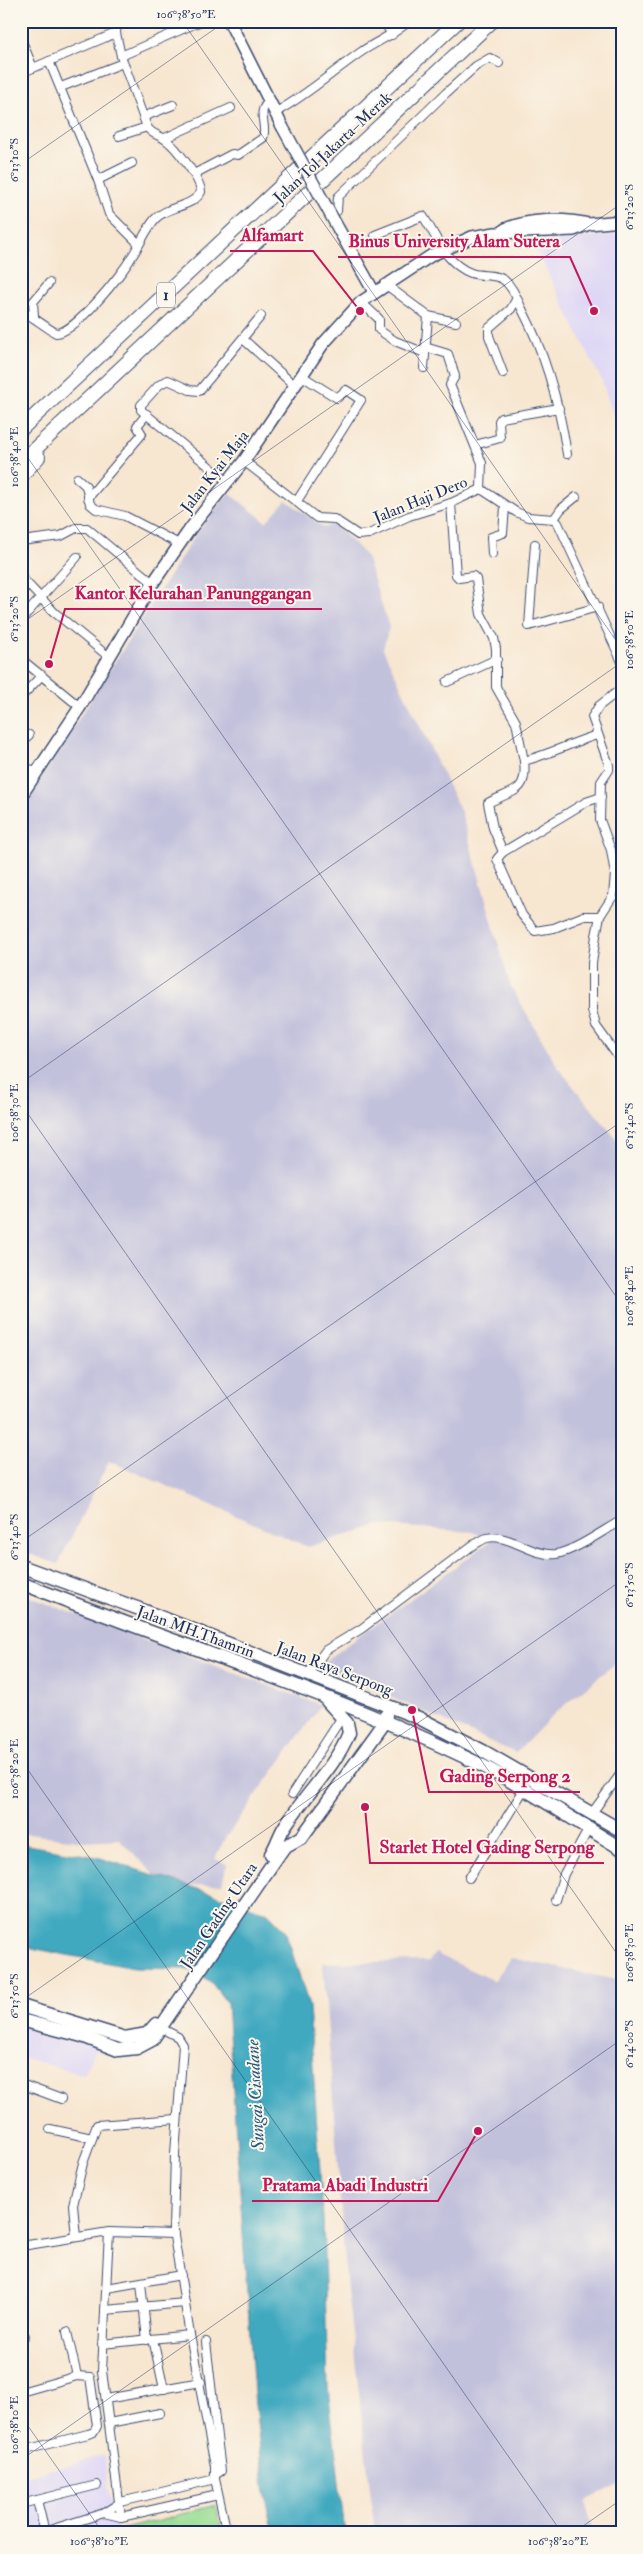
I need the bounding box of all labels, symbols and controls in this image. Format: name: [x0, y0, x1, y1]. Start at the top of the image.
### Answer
text: 106°38'50"E: [156, 7, 216, 22]
street label: Jalan Tol Jakarta–Merak: [269, 87, 397, 209]
text: 6°13'10"S: [7, 138, 22, 182]
text: 6°13'20"S: [622, 184, 637, 230]
callout: Alfamart: [230, 218, 313, 251]
text: Alfamart: [239, 224, 304, 247]
callout: Binus University Alam Sutera: [338, 224, 570, 257]
text: Binus University Alam Sutera: [348, 230, 560, 253]
road number: 1: [157, 282, 175, 308]
text: 106°38'40"E: [7, 426, 22, 487]
street label: Jalan Kyai Maja: [176, 426, 254, 518]
street label: Jalan Haji Dero: [370, 472, 471, 529]
callout: Kantor Kelurahan Panunggangan: [65, 576, 322, 609]
text: Kantor Kelurahan Panunggangan: [74, 582, 312, 605]
text: 6°13'20"S: [7, 596, 22, 642]
text: 106°38'50"E: [622, 610, 637, 670]
text: 106°38'30"E: [7, 1083, 22, 1142]
text: 6°13'40"S: [622, 1103, 637, 1149]
text: 106°38'40"E: [622, 1265, 637, 1326]
text: 6°13'40"S: [7, 1514, 22, 1560]
text: 6°13'50"S: [622, 1562, 637, 1608]
street label: Jalan MH.Thamrin: [133, 1601, 257, 1663]
street label: Jalan Raya Serpong: [272, 1637, 397, 1702]
text: 106°38'20"E: [7, 1739, 22, 1799]
callout: Gading Serpong 2: [429, 1759, 580, 1792]
text: Gading Serpong 2: [439, 1765, 571, 1788]
callout: Starlet Hotel Gading Serpong: [370, 1830, 604, 1863]
text: Starlet Hotel Gading Serpong: [380, 1836, 596, 1859]
street label: Jalan Gading Utara: [175, 1858, 263, 1974]
text: 106°38'30"E: [622, 1923, 637, 1982]
text: 6°13'50"S: [7, 1973, 22, 2019]
text: 6°14'00"S: [622, 2020, 637, 2068]
water label: Sungai Cisadane: [241, 2038, 270, 2152]
callout: Pratama Abadi Industri: [252, 2168, 438, 2201]
text: Pratama Abadi Industri: [262, 2174, 428, 2197]
text: 106°38'10"E: [7, 2396, 22, 2454]
text: 106°38'10"E: [70, 2534, 128, 2549]
text: 106°38'20"E: [528, 2534, 588, 2549]

